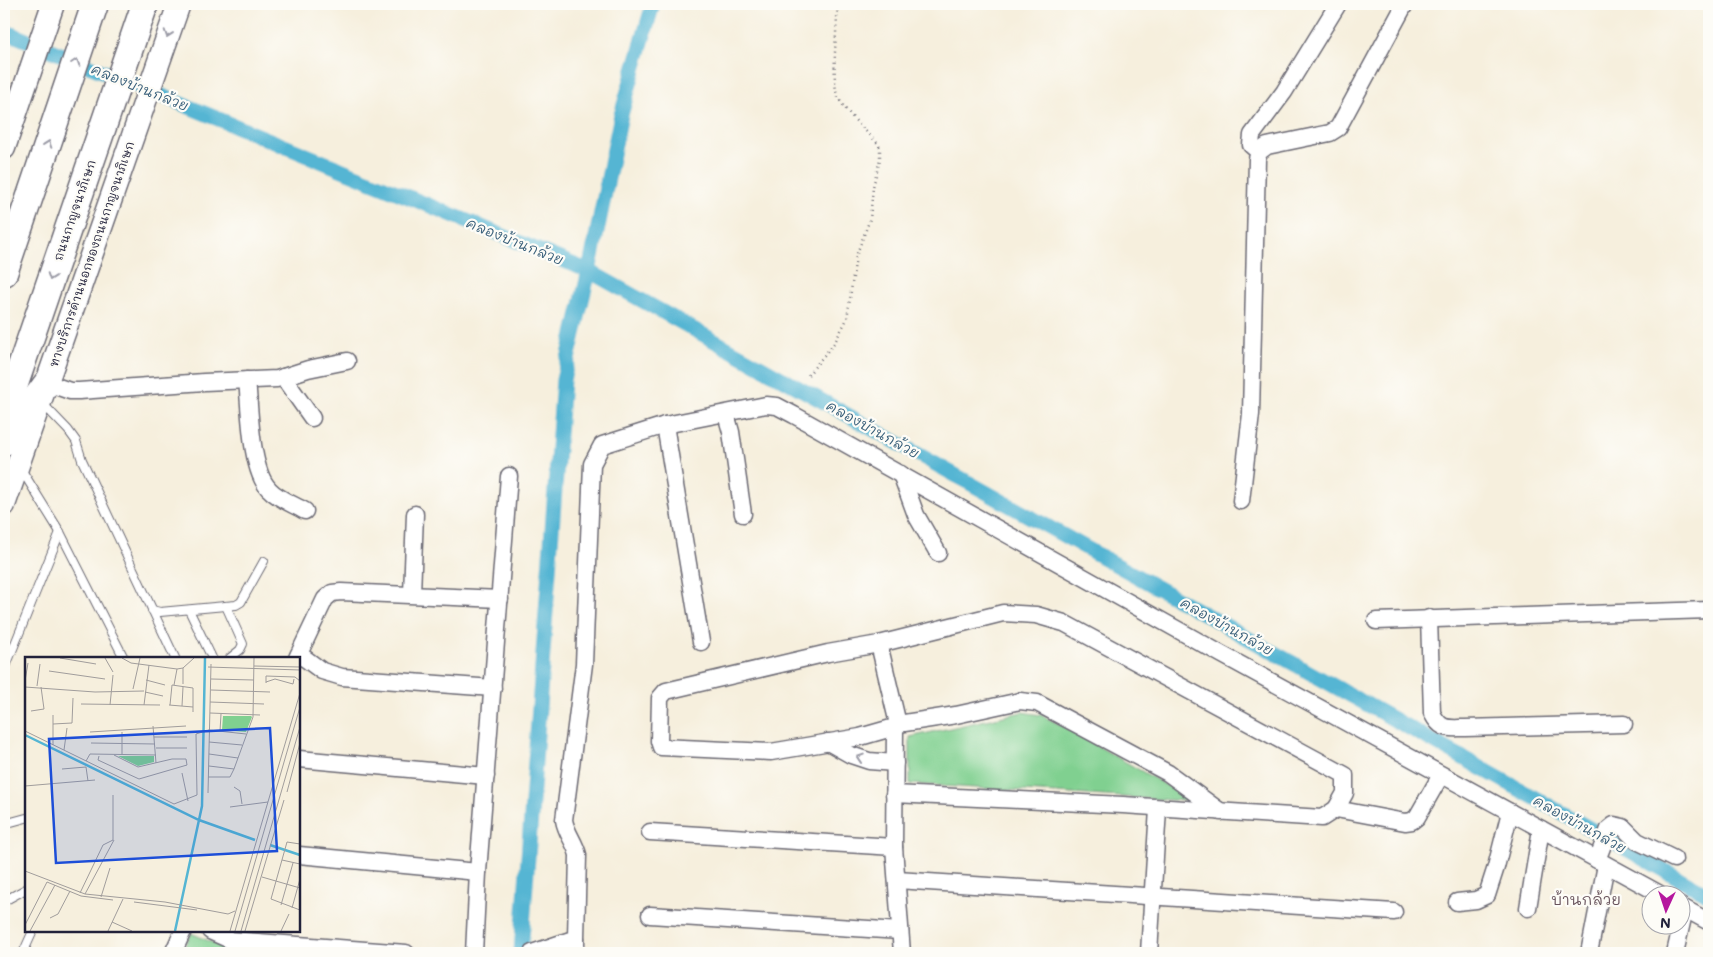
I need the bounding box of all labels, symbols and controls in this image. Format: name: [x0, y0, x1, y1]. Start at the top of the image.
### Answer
one-way arrow: [164, 29, 174, 38]
one-way arrow: [70, 58, 80, 67]
water label: คลองบ้านกล้วย: [89, 59, 191, 115]
street label: ทางบริการด้านนอกของถนนกาญจนาภิเษก: [45, 139, 137, 369]
one-way arrow: [42, 141, 52, 149]
street label: ถนนกาญจนาภิเษก: [49, 157, 99, 263]
water label: คลองบ้านกล้วย: [464, 213, 566, 269]
one-way arrow: [47, 272, 57, 280]
water label: คลองบ้านกล้วย: [823, 396, 923, 462]
water label: คลองบ้านกล้วย: [1177, 593, 1277, 659]
inset map: [25, 657, 300, 932]
one-way arrow: [856, 754, 864, 764]
water label: คลองบ้านกล้วย: [1530, 791, 1630, 857]
north arrow: [1640, 884, 1690, 934]
district label: บ้านกล้วย: [1551, 889, 1621, 909]
text: N: [1659, 914, 1671, 933]

